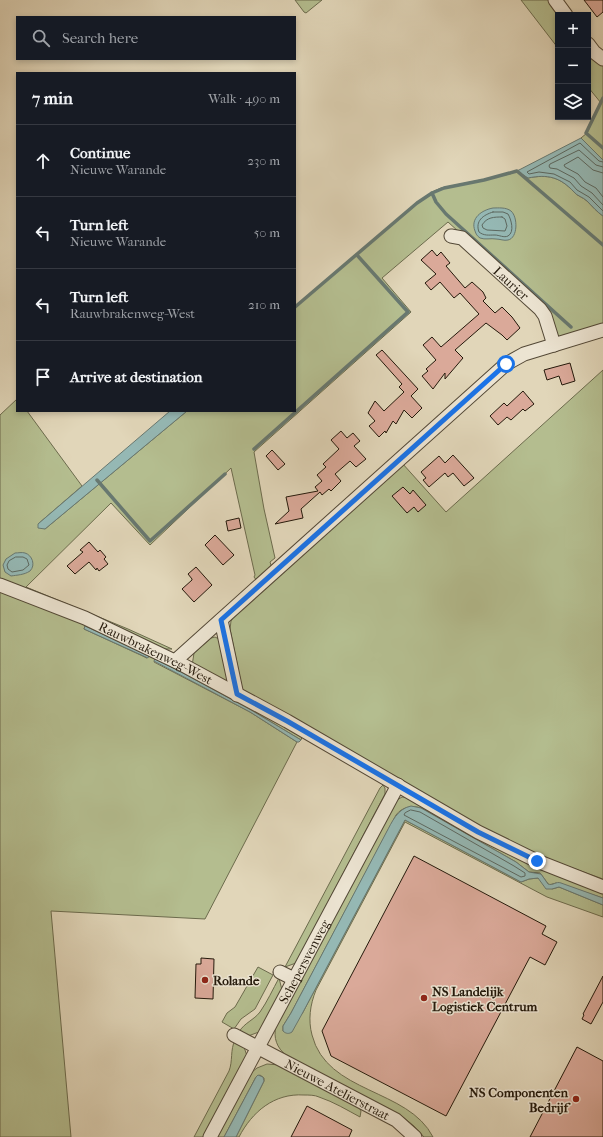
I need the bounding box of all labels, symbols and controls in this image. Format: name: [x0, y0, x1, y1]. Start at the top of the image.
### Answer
map controls: [555, 12, 591, 120]
button: +: [555, 12, 591, 48]
search box: [16, 16, 296, 60]
icon: search: [30, 27, 52, 49]
text: Search here: [62, 29, 138, 47]
button: −: [555, 48, 591, 84]
button: layers: [555, 84, 591, 120]
text: 7 min: [32, 88, 73, 108]
text: Walk · 490 m: [208, 91, 280, 106]
text: Continue: [70, 144, 130, 162]
icon: ahead: [32, 150, 54, 172]
text: 230 m: [247, 153, 280, 168]
text: Nieuwe Warande: [70, 162, 166, 177]
text: Turn left: [70, 216, 128, 234]
icon: left: [32, 222, 54, 244]
text: 50 m: [254, 225, 280, 240]
text: Nieuwe Warande: [70, 234, 166, 249]
street label: Laurier: [491, 263, 533, 303]
text: Turn left: [70, 288, 128, 306]
icon: left: [32, 294, 54, 316]
text: 210 m: [248, 297, 280, 312]
text: Rauwbrakenweg-West: [70, 306, 195, 321]
route start: [497, 355, 515, 373]
icon: arrive: [32, 366, 54, 388]
text: Arrive at destination: [70, 368, 202, 386]
street label: Rauwbrakenweg-West: [96, 618, 216, 687]
route end: [528, 852, 546, 870]
street label: Schepersvenweg: [275, 916, 333, 1006]
place label: Rolande: [213, 973, 260, 988]
marker: Rolande: [200, 975, 210, 985]
place label: NS Landelijk Logistiek Centrum: [432, 984, 538, 1015]
marker: NS Landelijk Logistiek Centrum: [419, 993, 429, 1003]
street label: Nieuwe Atelierstraat: [283, 1056, 393, 1123]
place label: NS Componenten Bedrijf: [469, 1085, 571, 1115]
marker: NS Componenten Bedrijf: [571, 1094, 581, 1104]

